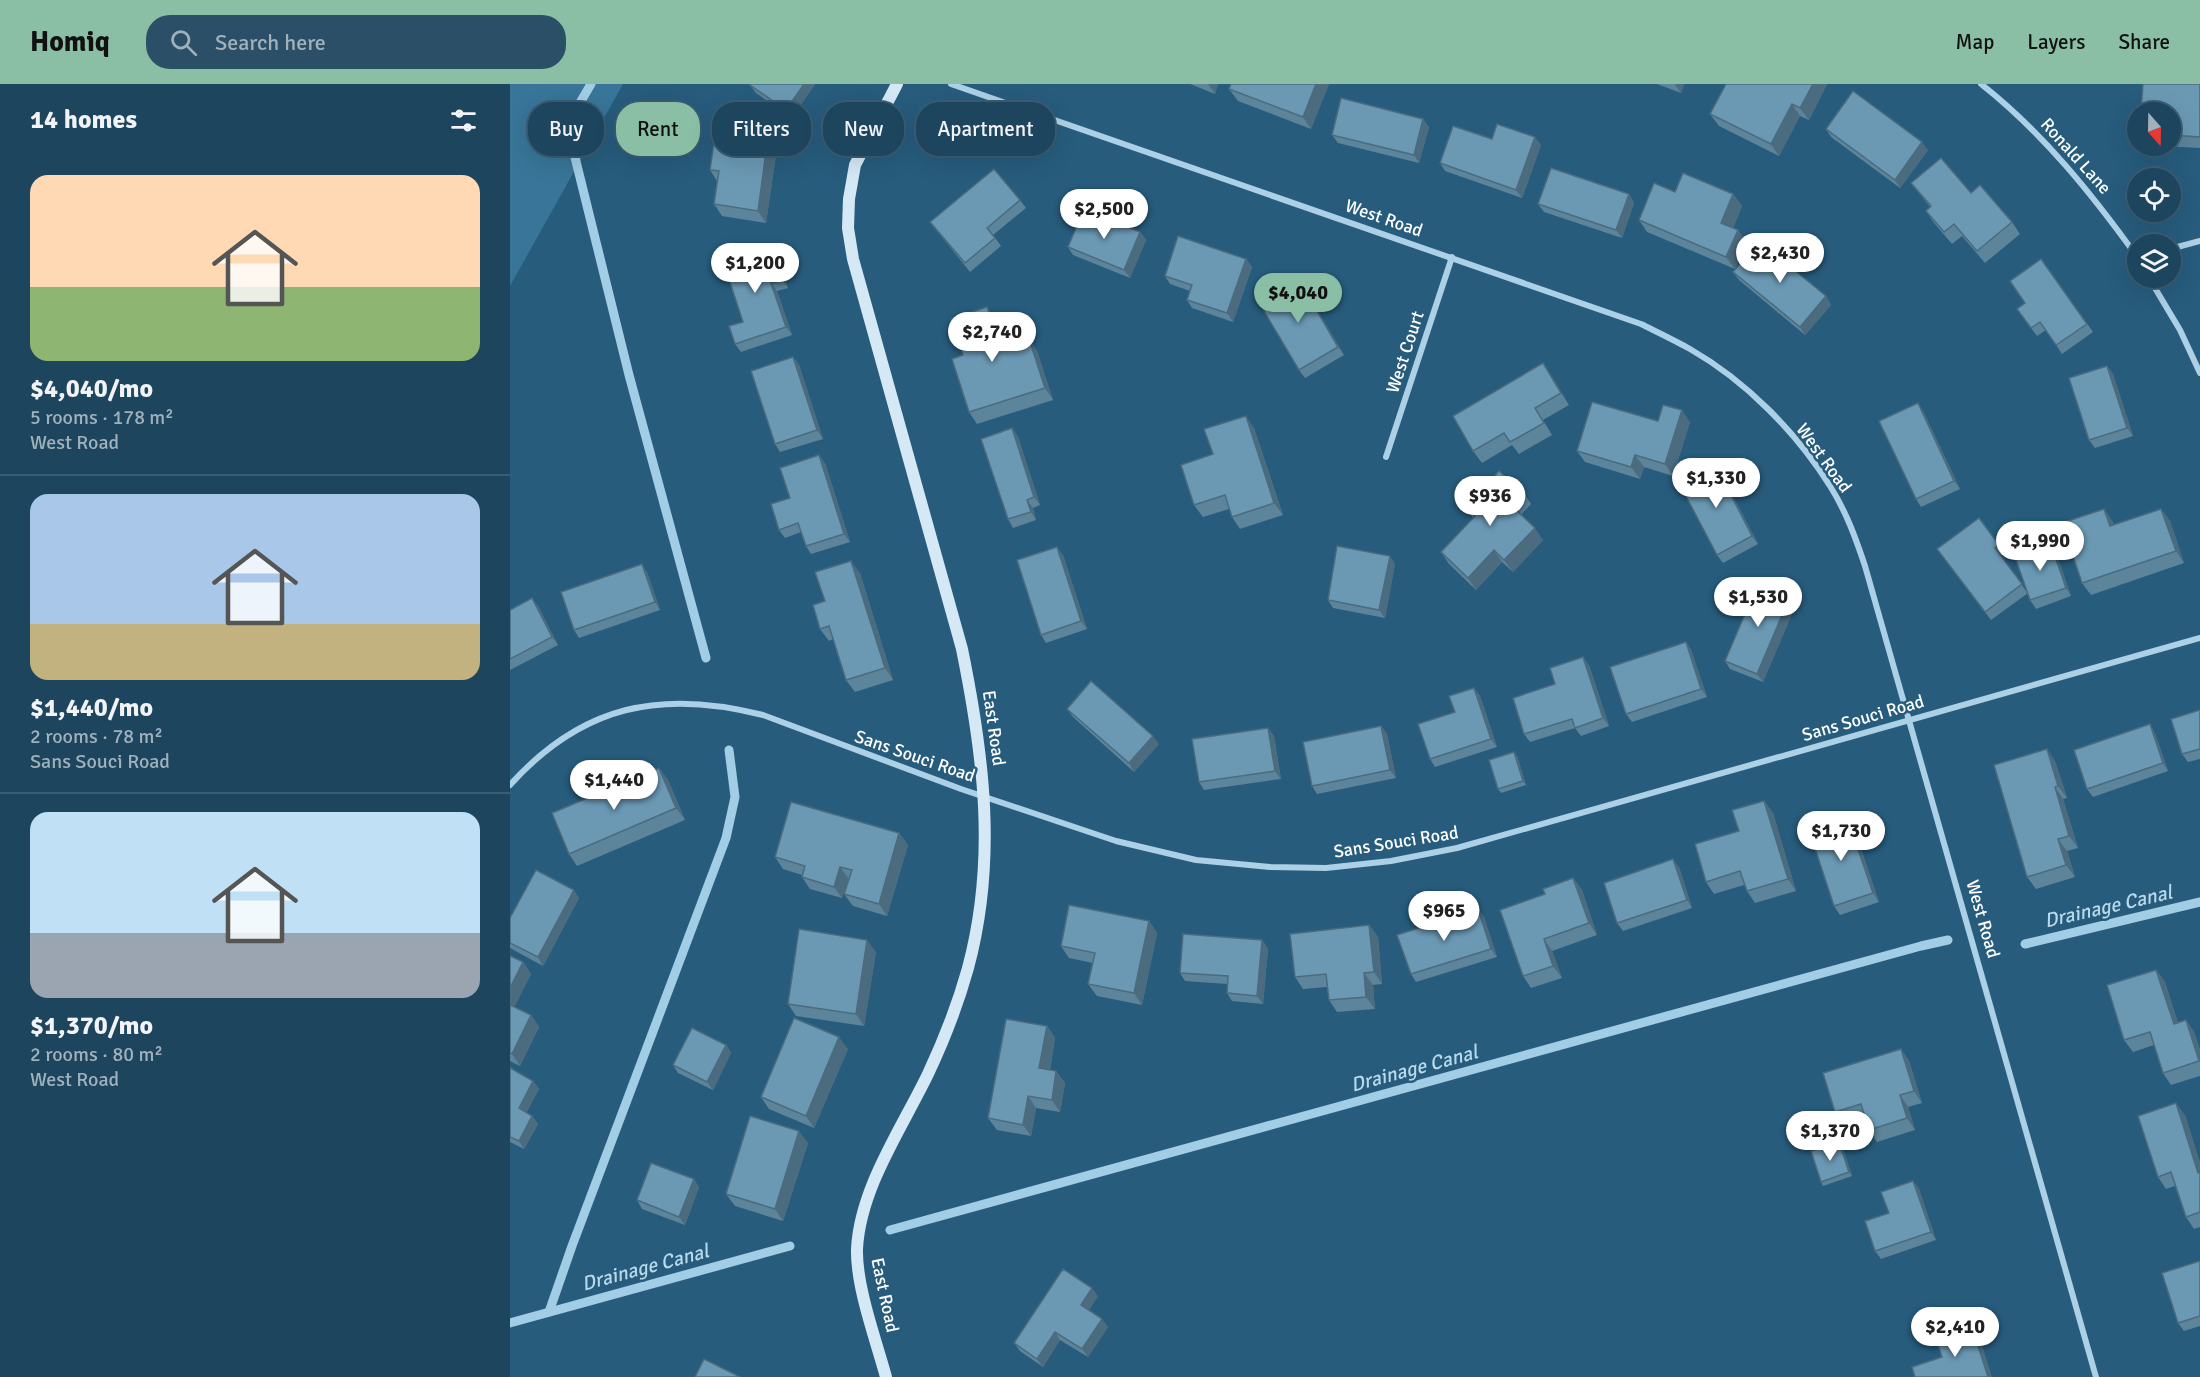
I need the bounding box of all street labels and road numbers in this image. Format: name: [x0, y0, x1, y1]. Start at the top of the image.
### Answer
street label: Ronald Lane: [2036, 113, 2116, 199]
street label: West Road: [1342, 195, 1426, 241]
street label: West Court: [1381, 308, 1429, 396]
street label: West Road: [1792, 419, 1856, 497]
street label: East Road: [978, 689, 1010, 767]
street label: Sans Souci Road: [1799, 690, 1927, 746]
street label: Sans Souci Road: [852, 725, 978, 787]
street label: Sans Souci Road: [1332, 821, 1460, 863]
street label: West Road: [1961, 877, 2005, 961]
street label: East Road: [866, 1256, 904, 1334]

